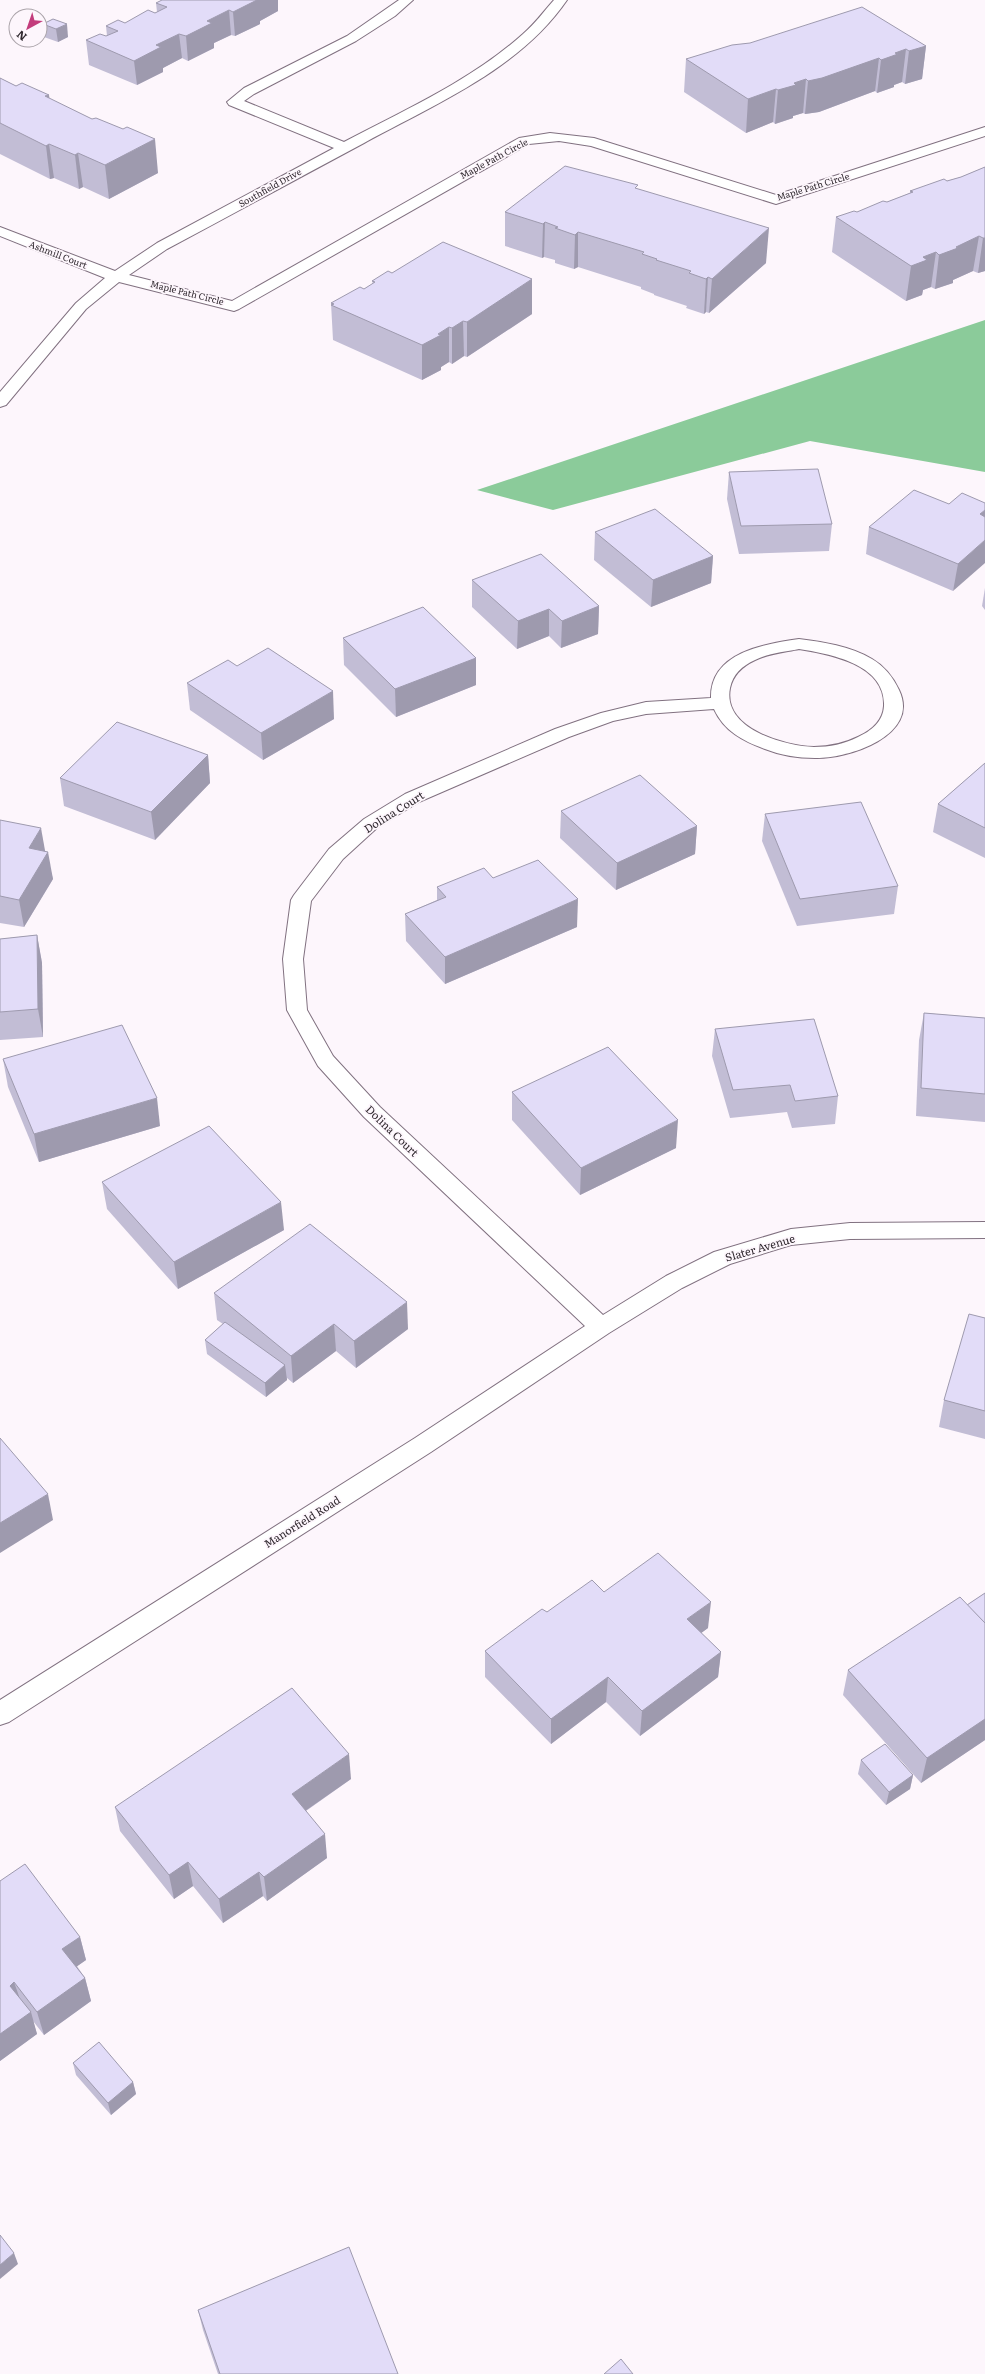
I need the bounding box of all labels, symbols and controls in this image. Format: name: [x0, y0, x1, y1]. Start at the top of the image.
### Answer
north arrow: [8, 8, 48, 48]
text: N: [12, 27, 30, 46]
street label: Maple Path Circle: [457, 134, 530, 182]
street label: Southfield Drive: [236, 164, 304, 210]
street label: Maple Path Circle: [775, 168, 851, 204]
street label: Ashmill Court: [27, 237, 90, 272]
street label: Maple Path Circle: [149, 276, 226, 308]
street label: Dolina Court: [360, 786, 427, 836]
street label: Dolina Court: [363, 1101, 423, 1160]
street label: Slater Avenue: [723, 1229, 797, 1265]
street label: Manorfield Road: [260, 1491, 343, 1551]

